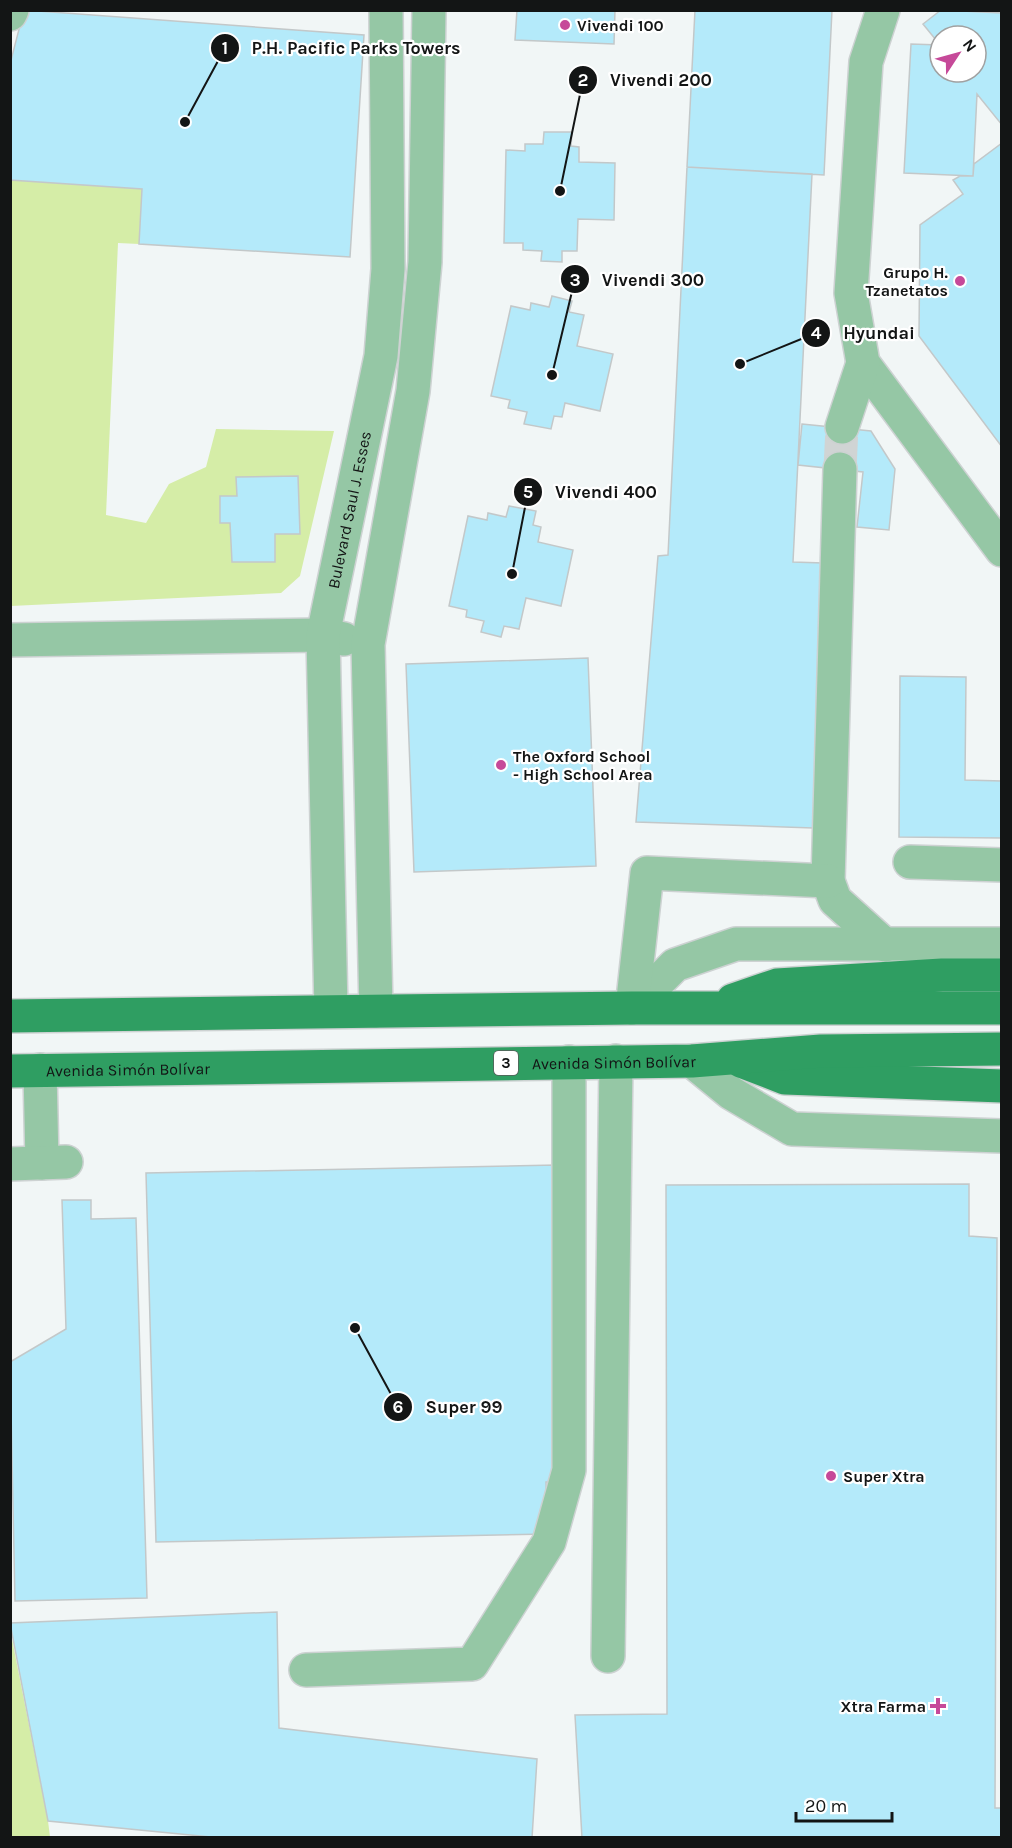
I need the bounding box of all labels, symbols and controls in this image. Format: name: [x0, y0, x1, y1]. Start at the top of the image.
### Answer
place label: Vivendi 100: [577, 16, 664, 35]
marker: Vivendi 100: [558, 18, 572, 32]
north arrow: [928, 24, 988, 84]
callout: P.H. Pacific Parks Towers: [210, 30, 473, 66]
text: N: [959, 35, 981, 56]
text: 1: [222, 37, 228, 59]
text: P.H. Pacific Parks Towers: [251, 37, 461, 59]
callout: Vivendi 200: [568, 62, 724, 98]
text: 2: [578, 69, 588, 91]
text: Vivendi 200: [610, 69, 712, 91]
callout: Vivendi 300: [560, 261, 716, 297]
place label: Grupo H. Tzanetatos: [865, 263, 949, 300]
text: 3: [569, 269, 581, 291]
text: Vivendi 300: [602, 269, 704, 291]
marker: Grupo H. Tzanetatos: [953, 274, 967, 288]
callout: Hyundai: [801, 315, 927, 351]
text: 4: [811, 322, 822, 344]
text: Hyundai: [843, 322, 915, 344]
street label: Bulevard Saul J. Esses: [323, 429, 375, 590]
callout: Vivendi 400: [513, 474, 669, 510]
text: 5: [523, 481, 533, 503]
text: Vivendi 400: [555, 481, 657, 503]
place label: The Oxford School - High School Area: [513, 747, 653, 784]
marker: The Oxford School - High School Area: [494, 758, 508, 772]
road number: 3: [494, 1051, 518, 1075]
street label: Avenida Simón Bolívar: [532, 1051, 697, 1073]
street label: Avenida Simón Bolívar: [46, 1059, 210, 1080]
callout: Super 99: [383, 1389, 514, 1425]
text: 6: [393, 1396, 404, 1418]
text: Super 99: [426, 1396, 502, 1418]
place label: Super Xtra: [843, 1467, 925, 1486]
marker: Super Xtra: [824, 1469, 838, 1483]
place label: Xtra Farma: [841, 1697, 926, 1716]
marker: Xtra Farma: [931, 1699, 945, 1713]
scale bar: [796, 1785, 892, 1823]
text: 20 m: [805, 1795, 847, 1817]

